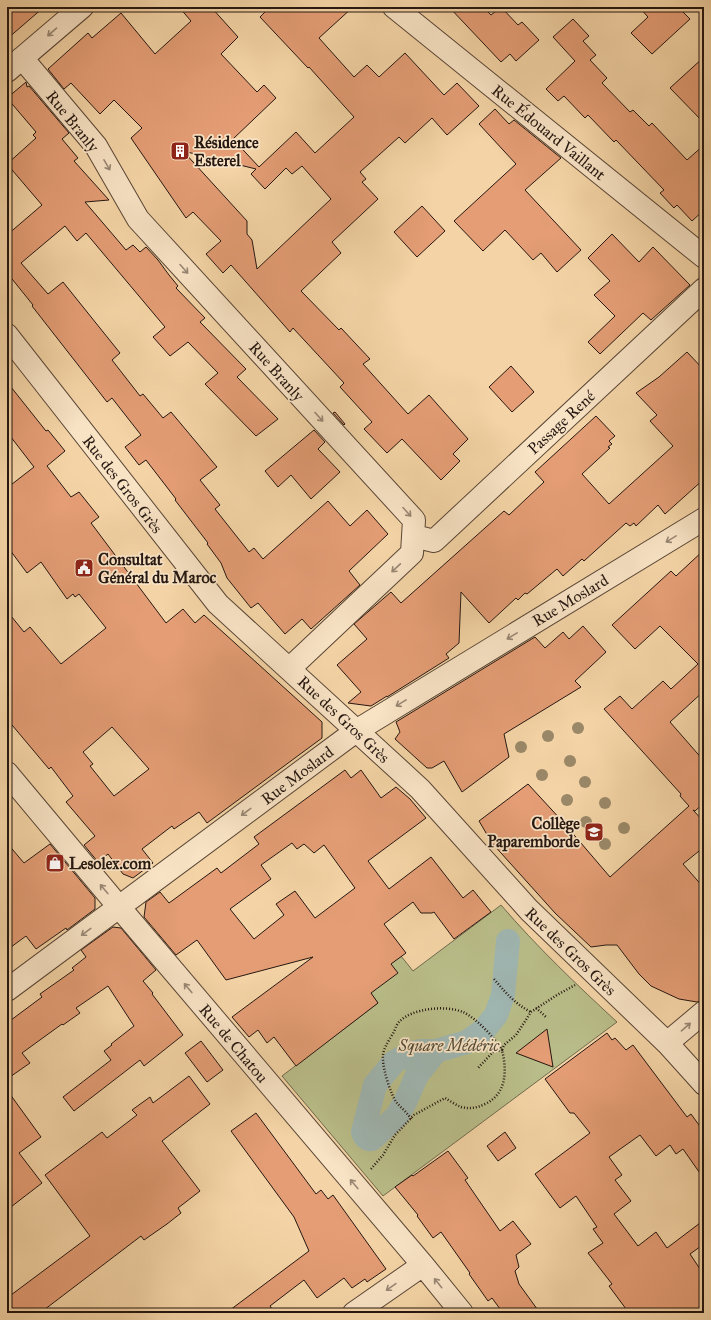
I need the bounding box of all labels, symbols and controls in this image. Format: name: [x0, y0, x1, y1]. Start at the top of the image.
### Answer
one-way arrow: [47, 28, 58, 37]
street label: Rue Édouard Vaillant: [488, 79, 611, 184]
street label: Rue Branly: [42, 87, 103, 156]
place label: Résidence Esterel: [194, 133, 259, 170]
building icon: Résidence Esterel: [169, 140, 191, 162]
one-way arrow: [104, 159, 112, 171]
one-way arrow: [180, 264, 189, 274]
street label: Rue Branly: [245, 338, 309, 405]
street label: Passage René: [524, 386, 600, 459]
one-way arrow: [315, 411, 324, 422]
street label: Rue des Gros Grès: [79, 432, 167, 537]
one-way arrow: [402, 507, 411, 517]
one-way arrow: [666, 535, 677, 543]
place label: Consultat Général du Maroc: [98, 550, 217, 587]
public building icon: Consultat Général du Maroc: [73, 557, 95, 579]
one-way arrow: [391, 563, 401, 573]
street label: Rue Moslard: [529, 570, 612, 630]
one-way arrow: [506, 632, 518, 640]
street label: Rue des Gros Grès: [294, 672, 394, 767]
one-way arrow: [395, 700, 407, 708]
street label: Rue Moslard: [258, 742, 337, 809]
one-way arrow: [241, 808, 252, 817]
place label: Collège Paparemborde: [487, 814, 580, 852]
school or university icon: Collège Paparemborde: [583, 821, 605, 843]
shop icon: Lesolex.com: [44, 852, 66, 874]
place label: Lesolex.com: [69, 854, 152, 873]
one-way arrow: [100, 884, 109, 895]
street label: Rue des Gros Grès: [521, 903, 620, 1000]
one-way arrow: [80, 928, 91, 936]
one-way arrow: [184, 984, 193, 994]
street label: Rue de Chatou: [195, 1000, 272, 1087]
one-way arrow: [680, 1023, 691, 1032]
park label: Square Médéric: [398, 1036, 501, 1055]
one-way arrow: [349, 1178, 358, 1189]
one-way arrow: [433, 1277, 442, 1288]
one-way arrow: [386, 1283, 397, 1291]

